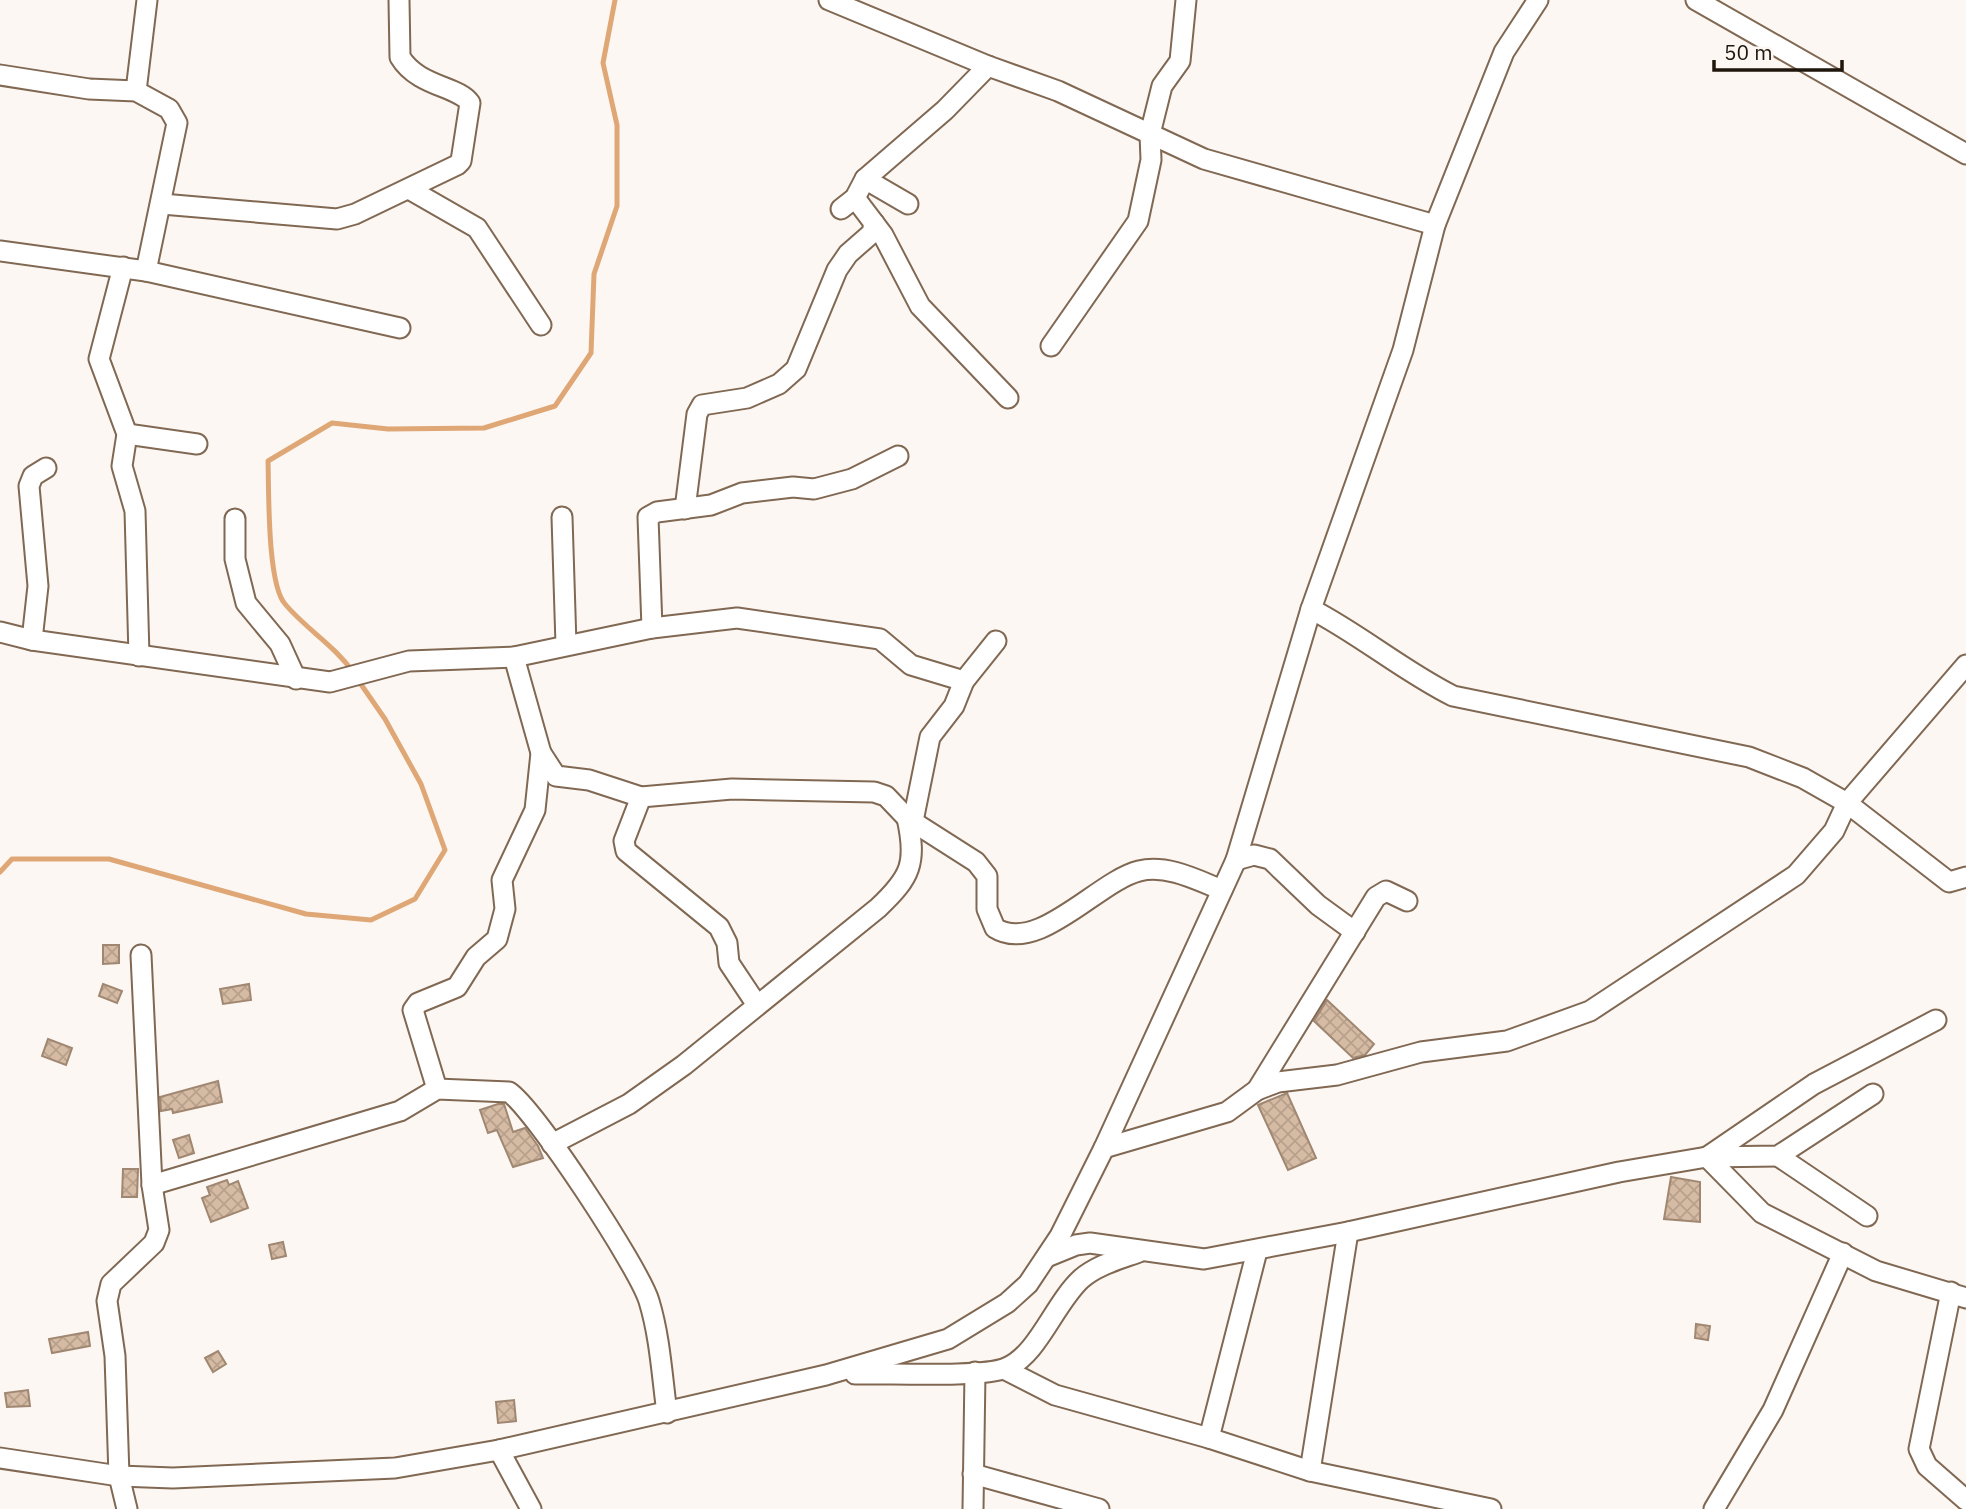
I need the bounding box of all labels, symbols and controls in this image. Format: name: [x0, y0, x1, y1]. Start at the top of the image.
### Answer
scale bar: [1714, 28, 1842, 72]
text: 50 m: [1724, 38, 1773, 66]

